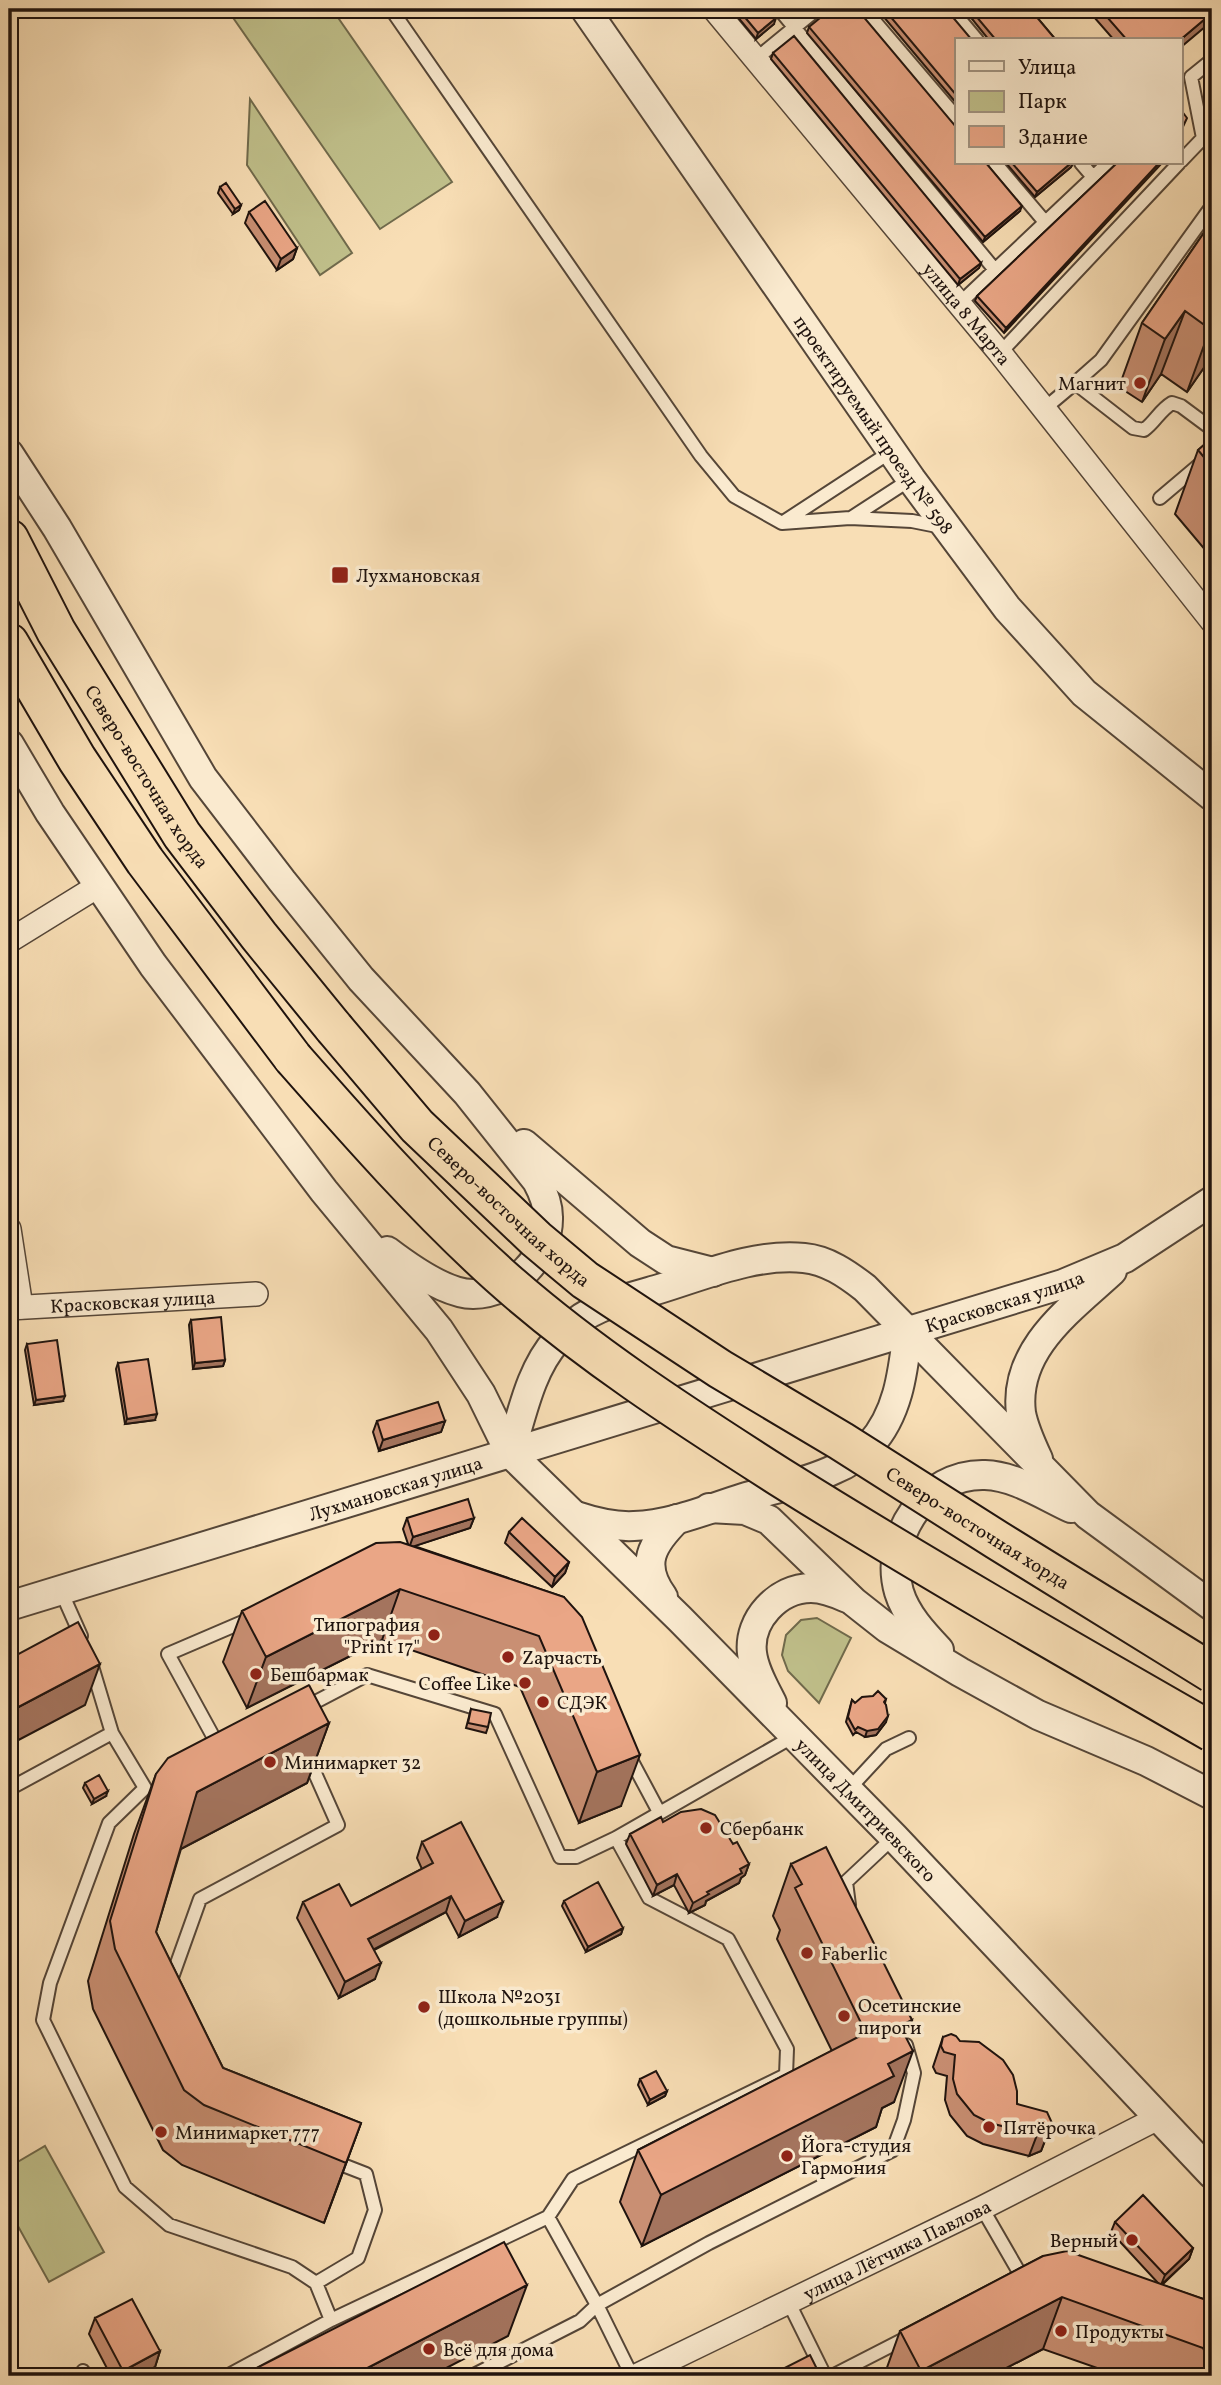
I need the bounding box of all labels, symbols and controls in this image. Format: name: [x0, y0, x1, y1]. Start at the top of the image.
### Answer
legend: [955, 38, 1182, 164]
text: Улица: [1018, 54, 1076, 83]
text: Парк: [1018, 88, 1067, 117]
text: Здание: [1018, 124, 1088, 153]
street label: улица 8 Марта: [915, 258, 1016, 372]
street label: проектируемый проезд № 598: [786, 311, 959, 540]
place label: Магнит: [1058, 372, 1126, 398]
marker: Магнит: [1132, 375, 1148, 391]
place label: Лухмановская: [356, 564, 480, 590]
marker: Лухмановская: [330, 565, 350, 585]
street label: Северо-восточная хорда: [78, 681, 214, 875]
street label: Северо-восточная хорда: [421, 1131, 595, 1294]
street label: Красковская улица: [922, 1265, 1089, 1340]
street label: Красковская улица: [50, 1285, 216, 1321]
street label: Лухмановская улица: [306, 1451, 486, 1529]
street label: Северо-восточная хорда: [880, 1462, 1074, 1597]
place label: Типография "Print 17": [313, 1613, 420, 1661]
marker: Типография "Print 17": [426, 1627, 442, 1643]
place label: Zapчасть: [522, 1646, 602, 1672]
marker: Zapчасть: [500, 1649, 516, 1665]
place label: Бешбармак: [270, 1663, 369, 1689]
marker: Бешбармак: [248, 1666, 264, 1682]
place label: Coffee Like: [419, 1672, 511, 1698]
marker: Coffee Like: [517, 1675, 533, 1691]
place label: СДЭК: [557, 1691, 607, 1717]
marker: СДЭК: [535, 1694, 551, 1710]
street label: улица Дмитриевского: [789, 1733, 941, 1889]
place label: Минимаркет 32: [284, 1751, 421, 1777]
marker: Минимаркет 32: [262, 1754, 278, 1770]
place label: Сбербанк: [720, 1817, 804, 1843]
marker: Сбербанк: [698, 1820, 714, 1836]
place label: Faberlic: [821, 1942, 887, 1968]
marker: Faberlic: [799, 1945, 815, 1961]
place label: Школа №2031 (дошкольные группы): [438, 1985, 628, 2033]
place label: Осетинские пироги: [858, 1994, 961, 2042]
marker: Школа №2031 (дошкольные группы): [416, 1999, 432, 2015]
marker: Осетинские пироги: [836, 2008, 852, 2024]
place label: Пятёрочка: [1003, 2116, 1096, 2142]
marker: Пятёрочка: [981, 2119, 997, 2135]
place label: Минимаркет 777: [175, 2121, 320, 2147]
marker: Минимаркет 777: [153, 2124, 169, 2140]
place label: Йога-студия Гармония: [801, 2134, 911, 2182]
marker: Йога-студия Гармония: [779, 2148, 795, 2164]
street label: улица Лётчика Павлова: [799, 2194, 996, 2308]
place label: Верный: [1050, 2229, 1118, 2255]
marker: Верный: [1124, 2232, 1140, 2248]
place label: Продукты: [1075, 2320, 1164, 2346]
marker: Продукты: [1053, 2323, 1069, 2339]
place label: Всё для дома: [443, 2338, 554, 2364]
marker: Всё для дома: [421, 2341, 437, 2357]

